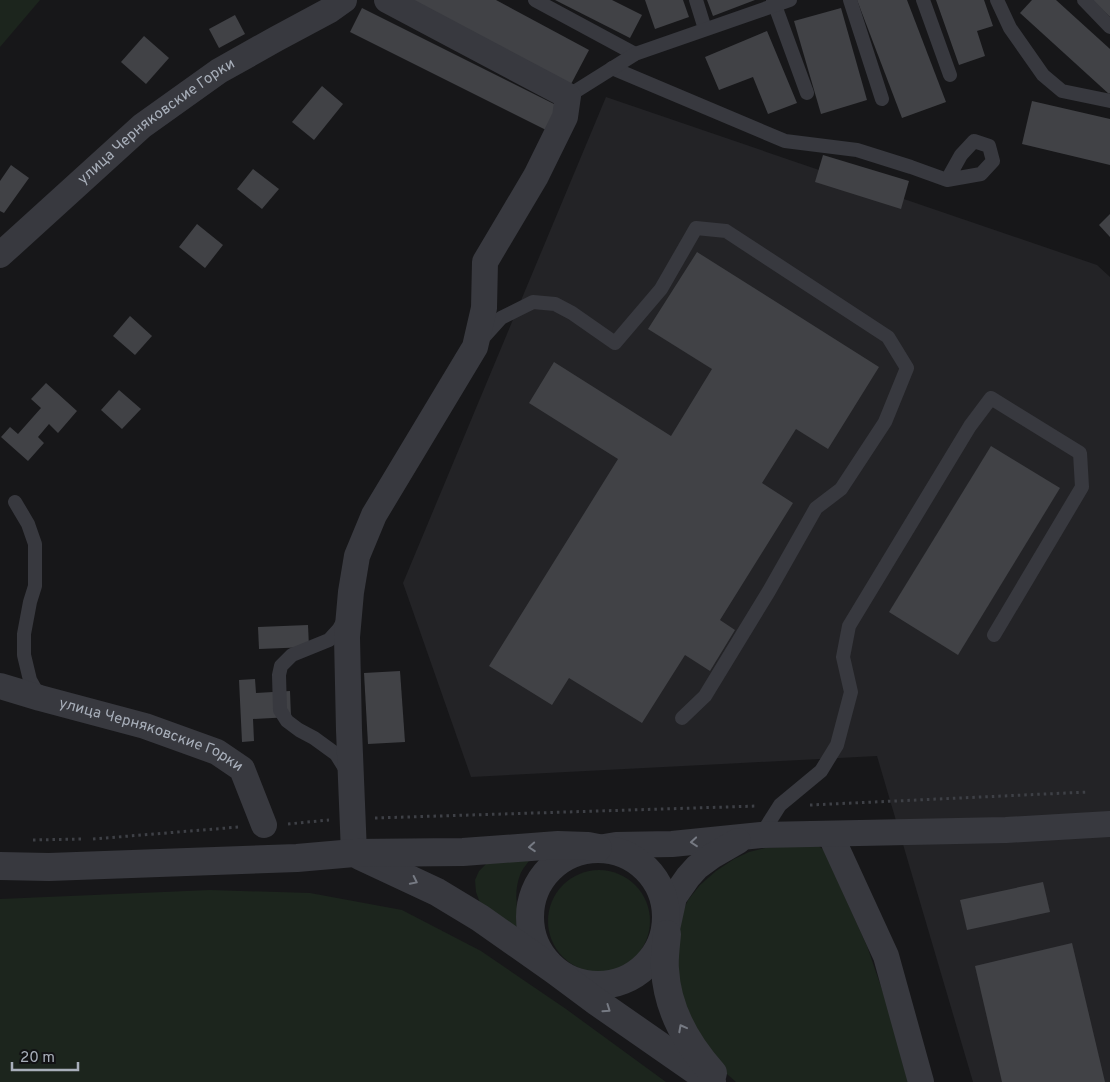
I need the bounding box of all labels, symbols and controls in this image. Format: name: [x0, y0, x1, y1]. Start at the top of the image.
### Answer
street label: улица Черняковские Горки: [74, 54, 238, 189]
street label: улица Черняковские Горки: [57, 694, 247, 776]
one-way arrow: [689, 836, 697, 847]
one-way arrow: [528, 842, 536, 853]
one-way arrow: [409, 875, 418, 885]
one-way arrow: [601, 1003, 611, 1012]
one-way arrow: [678, 1025, 688, 1034]
scale bar: [12, 1040, 79, 1072]
text: 20 m: [20, 1049, 55, 1068]

